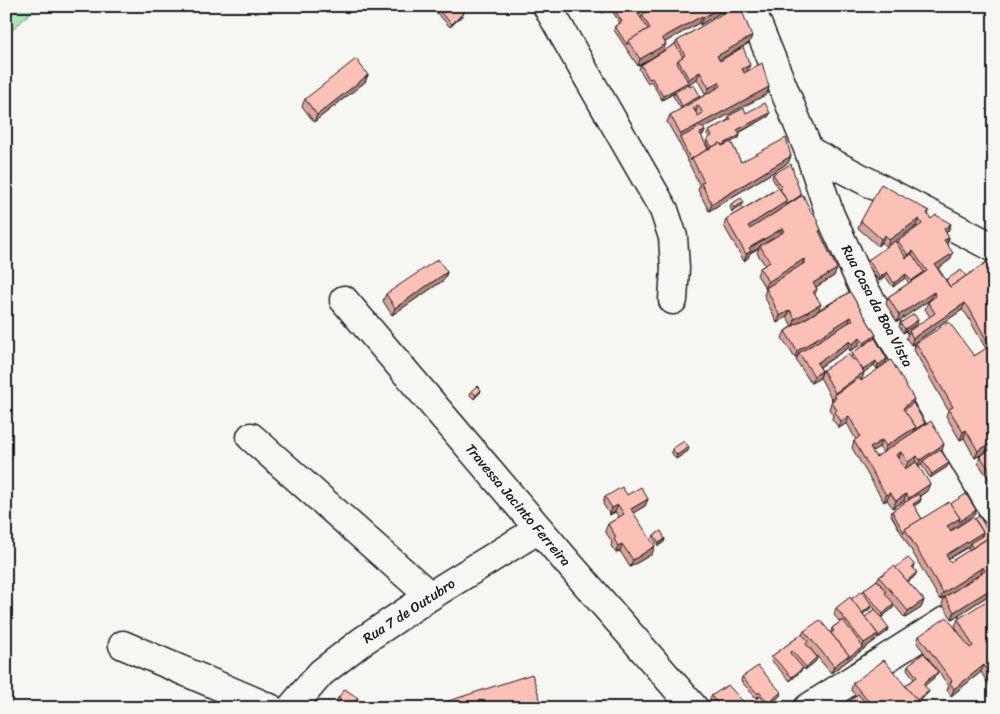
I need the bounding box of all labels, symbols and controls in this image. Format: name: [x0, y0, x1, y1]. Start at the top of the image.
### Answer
street label: Rua Casa da Boa Vista: [834, 240, 920, 372]
street label: Travessa Jacinto Ferreira: [459, 438, 577, 572]
street label: Rua 7 de Outubro: [358, 572, 460, 650]

